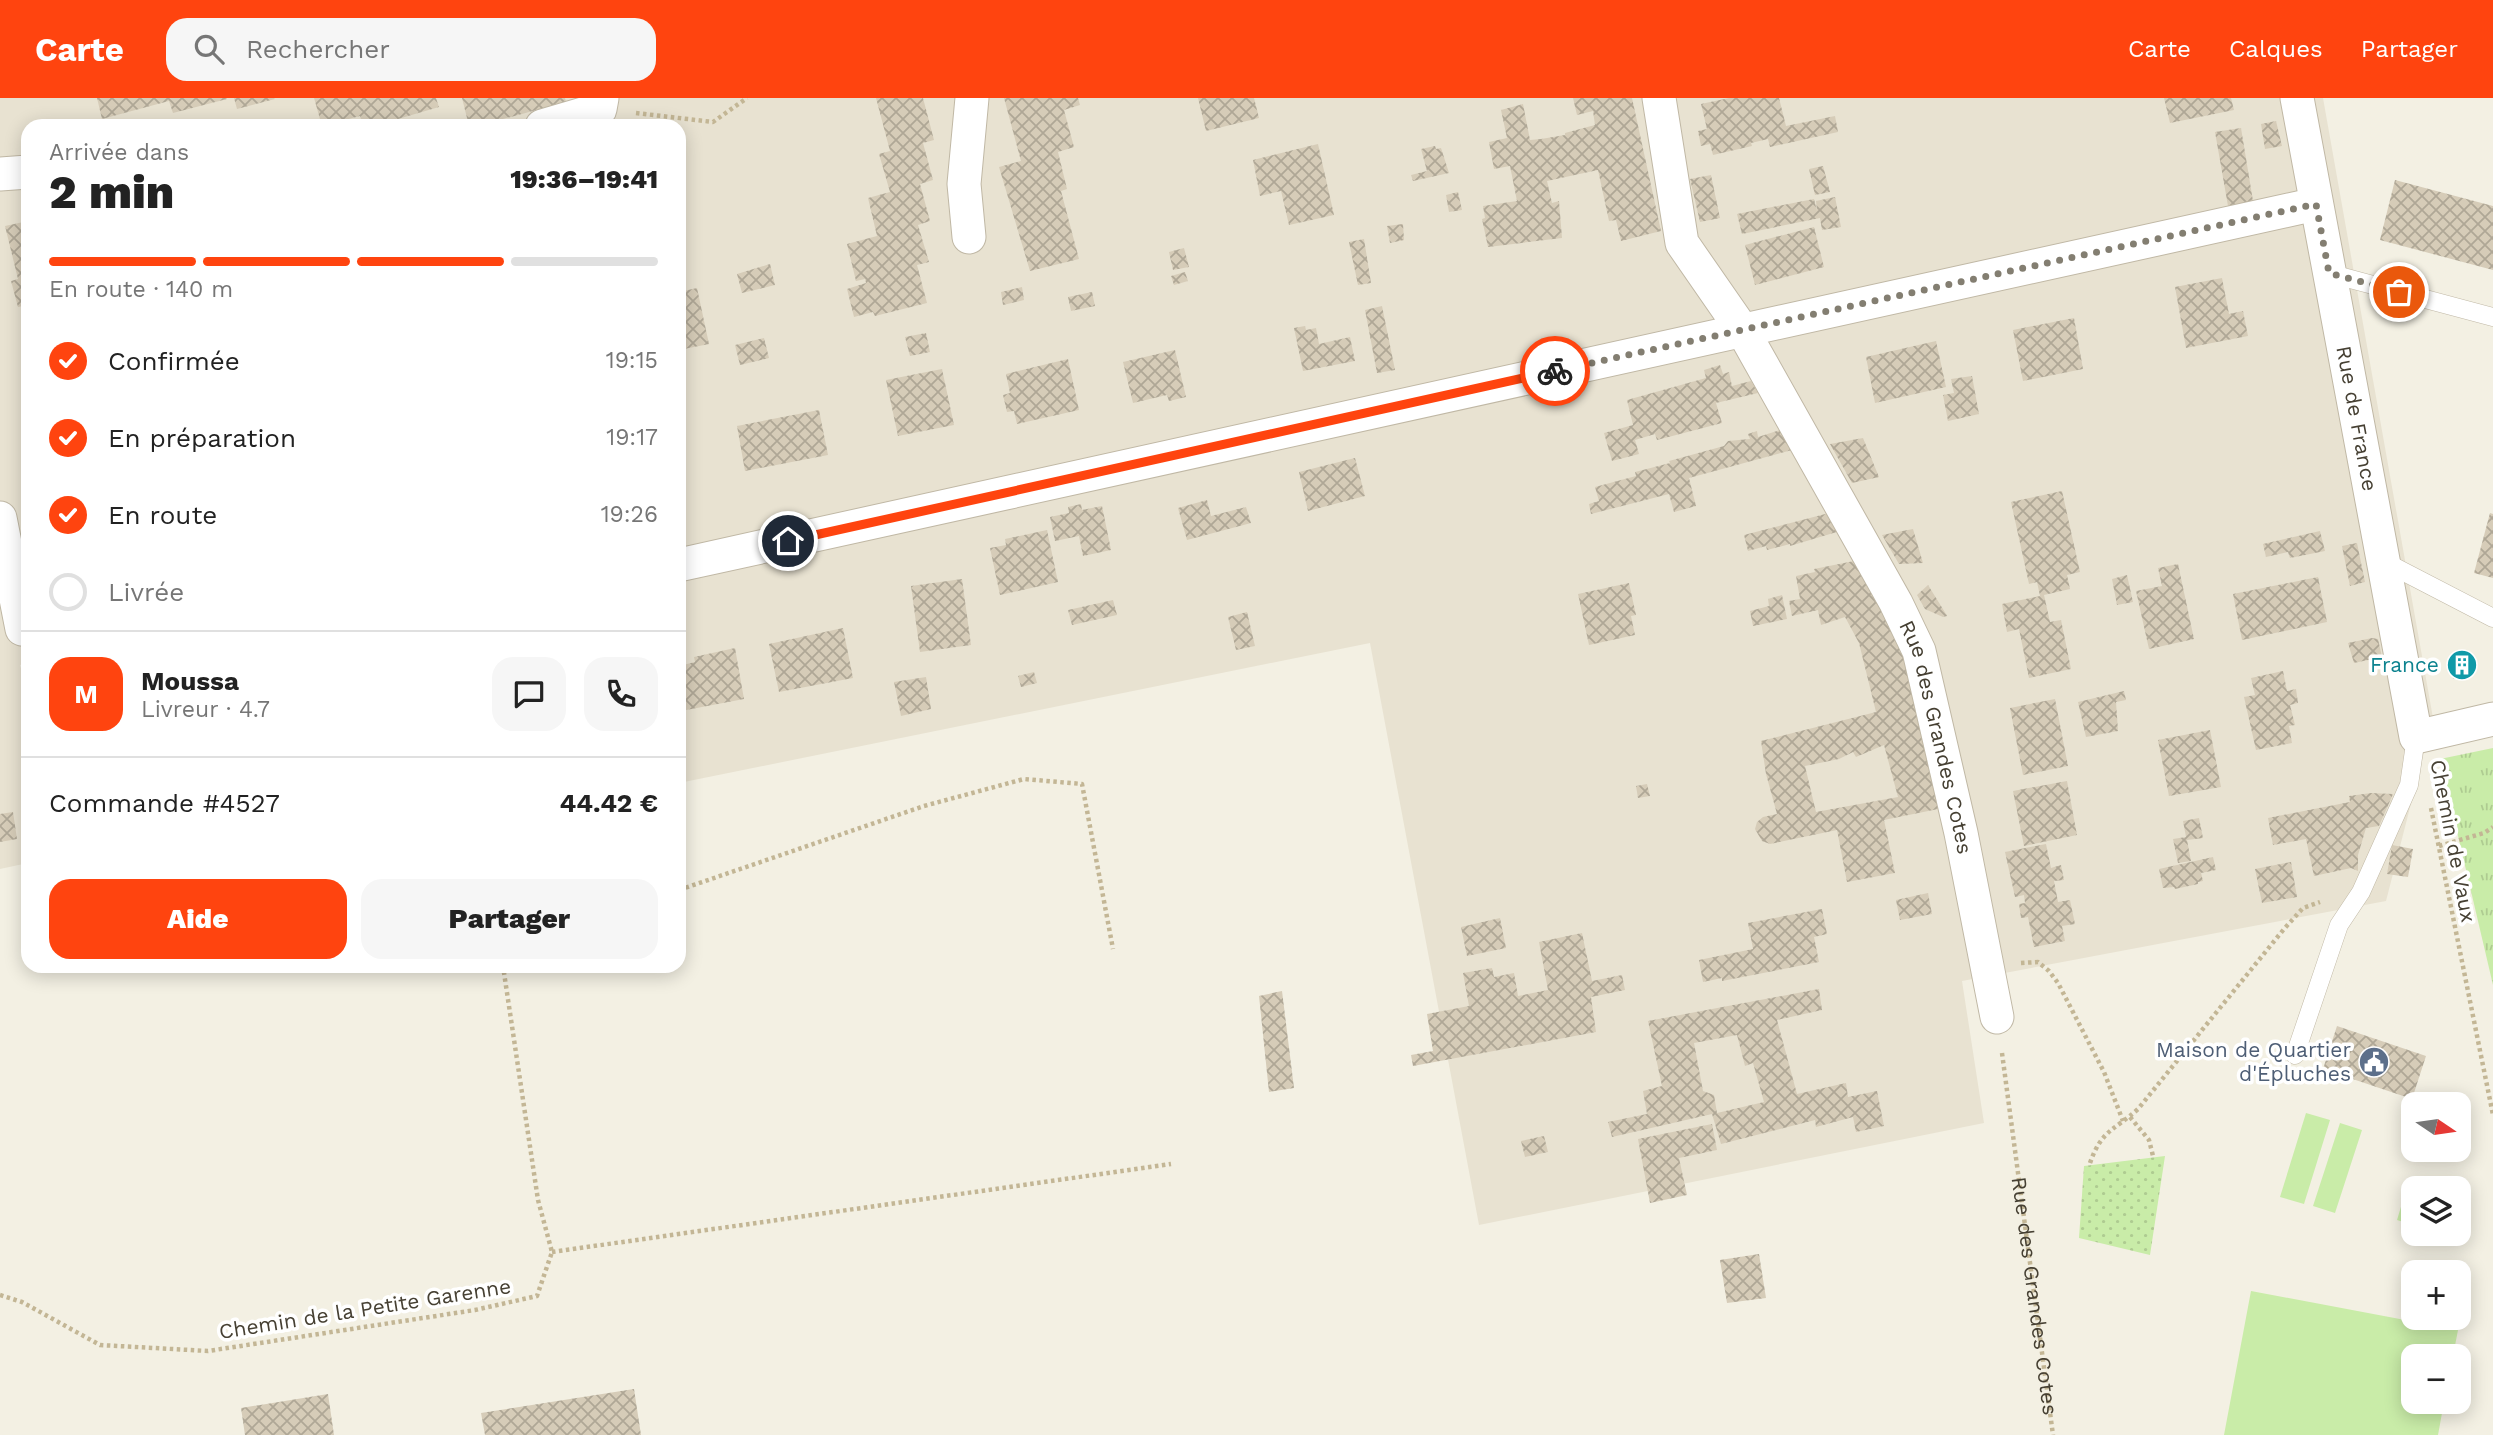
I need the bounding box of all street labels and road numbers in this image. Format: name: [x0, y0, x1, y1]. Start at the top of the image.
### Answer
street label: Rue de France: [2331, 344, 2383, 493]
street label: Rue des Grandes Cotes: [1894, 616, 1978, 856]
street label: Chemin de Vaux: [2425, 757, 2482, 924]
street label: Rue des Grandes Cotes: [2007, 1175, 2063, 1417]
street label: Chemin de la Petite Garenne: [217, 1273, 513, 1344]

